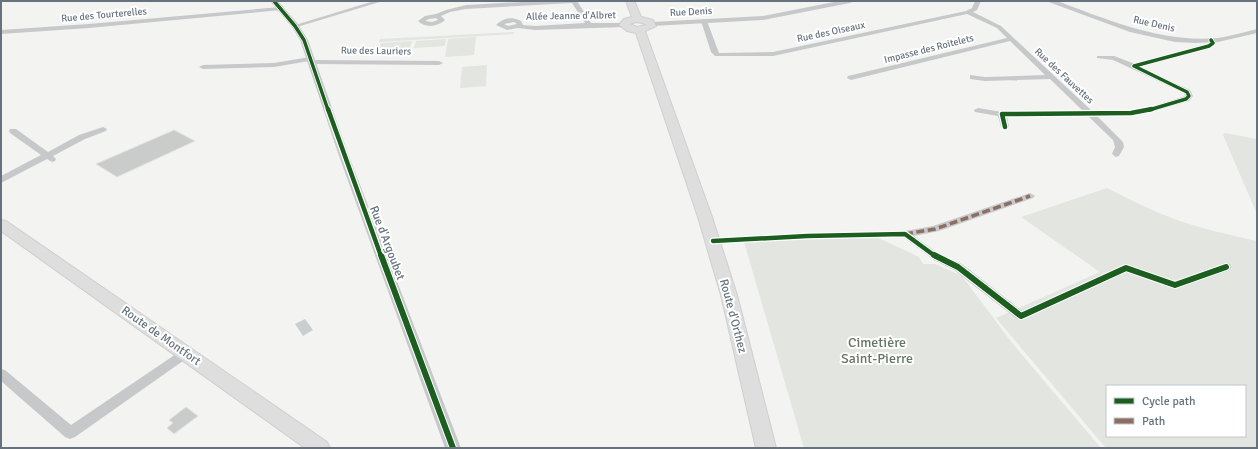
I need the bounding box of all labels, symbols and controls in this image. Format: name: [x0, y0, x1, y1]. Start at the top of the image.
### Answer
street label: Rue des Tourterelles: [61, 5, 148, 25]
street label: Rue Denis: [669, 5, 713, 19]
street label: Allée Jeanne d'Albret: [526, 9, 617, 23]
street label: Rue Denis: [1132, 13, 1177, 35]
street label: Rue des Oiseaux: [796, 19, 866, 45]
street label: Impasse des Roitelets: [883, 32, 976, 66]
street label: Rue des Lauriers: [341, 44, 412, 58]
street label: Rue des Fauvettes: [1032, 46, 1097, 107]
street label: Rue d'Argoubet: [366, 204, 408, 282]
street label: Route d'Orthez: [716, 277, 750, 355]
street label: Route de Montfort: [118, 303, 204, 369]
park label: Cimetière Saint-Pierre: [841, 334, 913, 367]
legend: [1106, 385, 1246, 437]
text: Cycle path: [1142, 394, 1195, 409]
text: Path: [1142, 414, 1165, 429]

